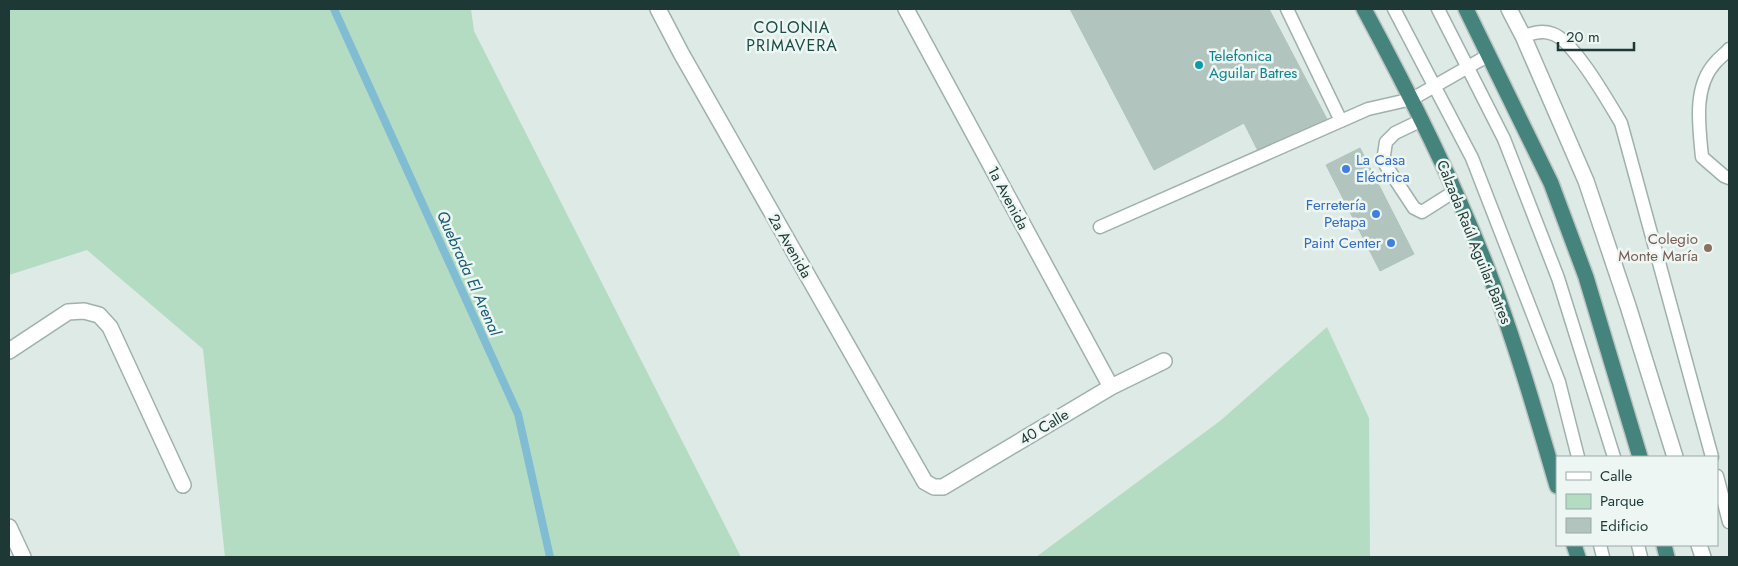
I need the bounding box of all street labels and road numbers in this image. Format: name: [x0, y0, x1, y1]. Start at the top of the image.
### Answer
street label: Calzada Raúl Aguilar Batres: [1431, 157, 1517, 327]
street label: 1a Avenida: [982, 162, 1034, 234]
street label: 2a Avenida: [763, 210, 817, 282]
street label: 40 Calle: [1015, 403, 1073, 450]

